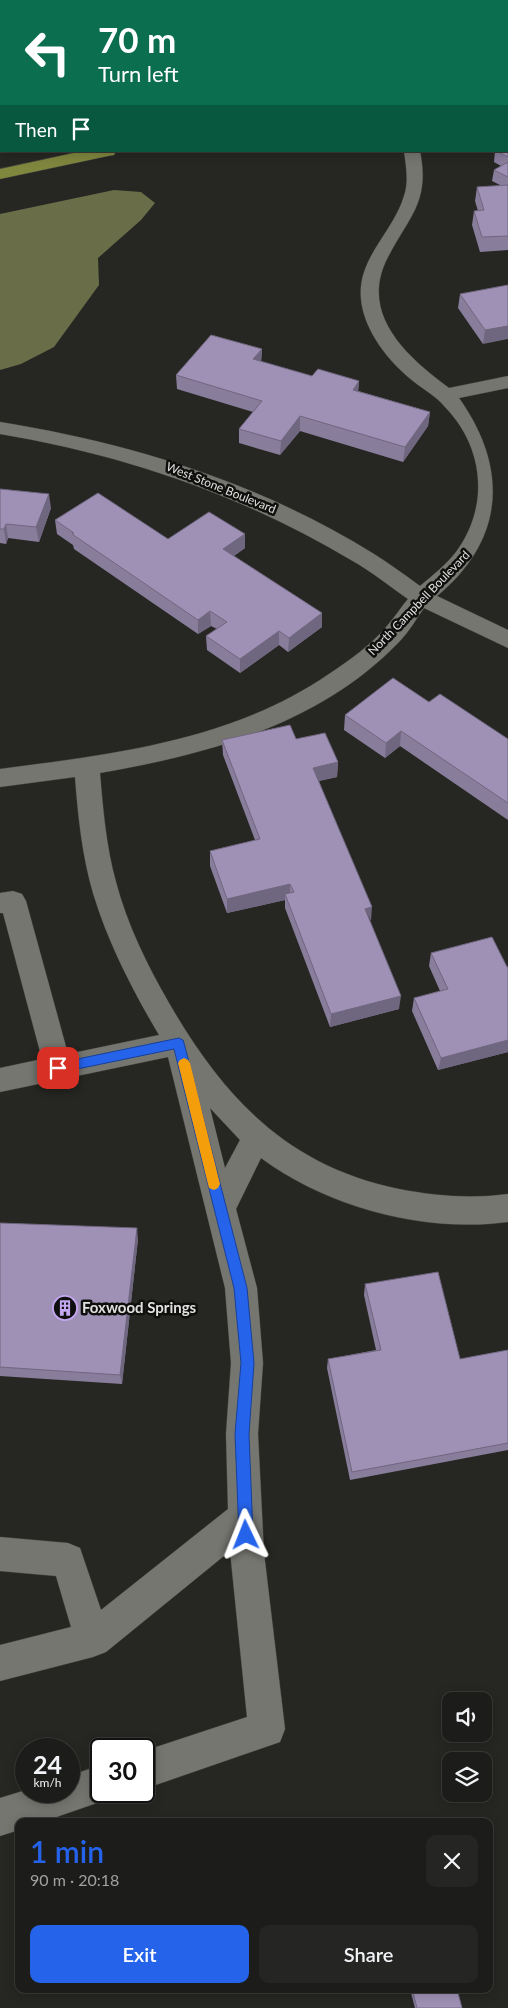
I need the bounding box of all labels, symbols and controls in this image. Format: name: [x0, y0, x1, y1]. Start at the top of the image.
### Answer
text: 70 m: [98, 18, 176, 60]
icon: left: [15, 20, 80, 85]
text: Turn left: [98, 60, 179, 87]
icon: arrive: [67, 115, 95, 143]
text: Then: [15, 118, 57, 141]
street label: West Stone Boulevard: [164, 459, 278, 516]
street label: North Campbell Boulevard: [365, 547, 473, 658]
pin: [37, 1047, 79, 1089]
icon: arrive: [44, 1054, 72, 1082]
building icon: Foxwood Springs: [52, 1295, 78, 1321]
place label: Foxwood Springs: [82, 1298, 197, 1316]
position arrow: [219, 1508, 271, 1560]
map controls: [442, 1692, 492, 1802]
button: sound: [442, 1692, 492, 1742]
speed limit sign: 30: [90, 1738, 155, 1803]
text: 24: [33, 1749, 62, 1779]
button: layers: [442, 1752, 492, 1802]
text: km/h: [33, 1775, 62, 1790]
text: 1 min: [30, 1833, 104, 1869]
button: close: [426, 1835, 478, 1887]
text: 90 m · 20:18: [30, 1870, 119, 1889]
button: Exit: [30, 1925, 249, 1983]
button: Share: [259, 1925, 478, 1983]

